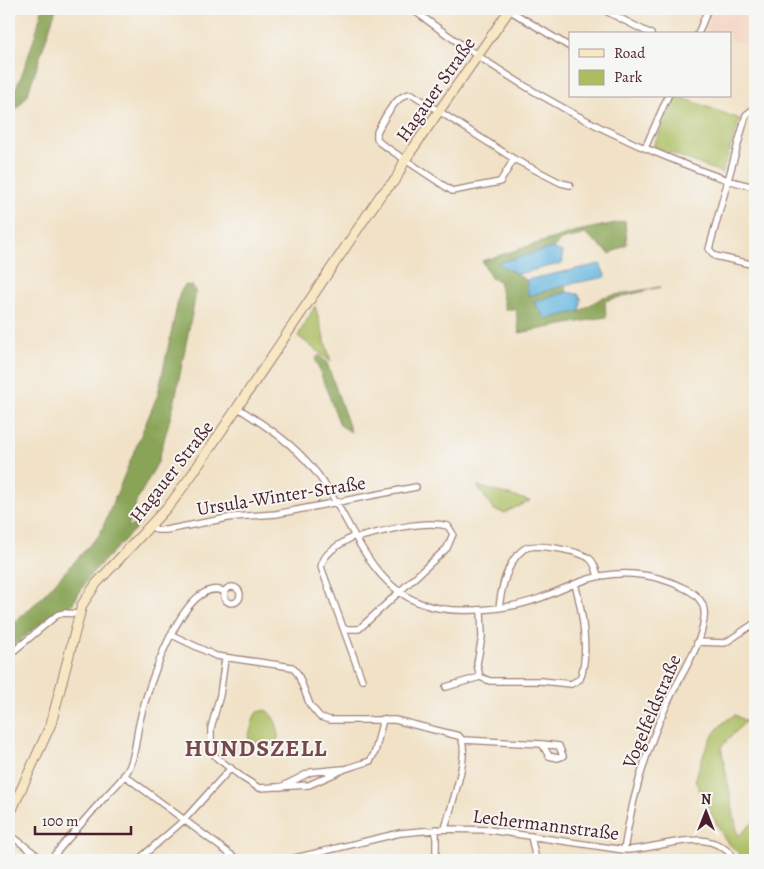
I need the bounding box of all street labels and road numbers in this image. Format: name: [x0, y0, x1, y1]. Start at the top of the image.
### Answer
street label: Hagauer Straße: [390, 32, 482, 147]
street label: Hagauer Straße: [124, 415, 220, 528]
street label: Ursula-Winter-Straße: [195, 470, 367, 522]
street label: Vogelfeldstraße: [616, 651, 688, 773]
street label: Lechermannstraße: [471, 803, 621, 847]

